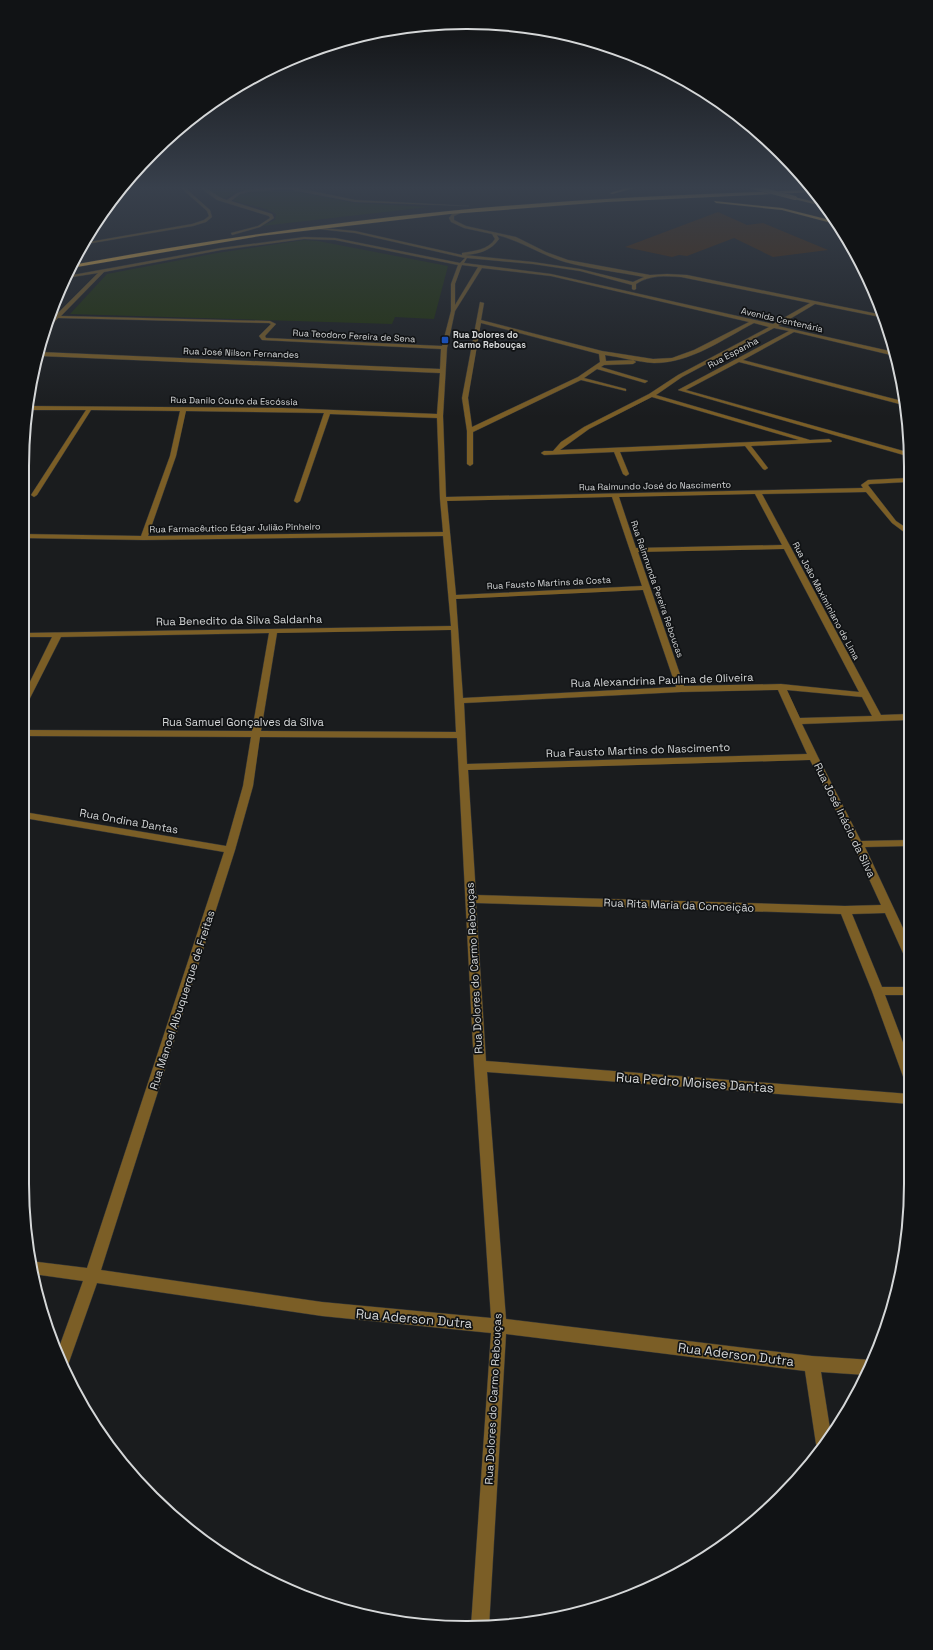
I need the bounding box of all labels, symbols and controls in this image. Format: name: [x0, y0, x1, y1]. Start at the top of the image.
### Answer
street label: Avenida Centenária: [740, 305, 824, 335]
street label: Rua Teodoro Fereira de Sena: [292, 327, 416, 345]
place label: Rua Dolores do Carmo Rebouças: [453, 329, 526, 351]
marker: Rua Dolores do Carmo Rebouças: [440, 335, 450, 345]
street label: Rua Espanha: [706, 335, 760, 371]
street label: Rua José Nilson Fernandes: [183, 345, 299, 361]
street label: Rua Danilo Couto da Escóssia: [170, 394, 298, 408]
street label: Rua Raimundo José do Nascimento: [579, 479, 732, 493]
street label: Rua Raimnunda Pereira Reboucas: [628, 519, 686, 659]
street label: Rua Farmacêutico Edgar Julião Pinheiro: [149, 521, 321, 535]
street label: Rua João Maximiniano de Lima: [790, 540, 862, 662]
street label: Rua Fausto Martins da Costa: [487, 574, 611, 592]
street label: Rua Benedito da Silva Saldanha: [156, 612, 323, 628]
street label: Rua Alexandrina Paulina de Oliveira: [570, 670, 754, 690]
street label: Rua Samuel Gonçalves da Silva: [162, 715, 325, 729]
street label: Rua Fausto Martins do Nascimento: [546, 740, 731, 760]
street label: Rua José Inácio da Silva: [811, 760, 879, 880]
street label: Rua Ondina Dantas: [79, 805, 180, 837]
street label: Rua Dolores do Carmo Rebouças: [463, 882, 485, 1054]
street label: Rua Rita Maria da Conceição: [603, 895, 755, 915]
street label: Rua Manoel Albuquerque de Freitas: [146, 908, 218, 1091]
street label: Rua Pedro Moises Dantas: [616, 1069, 775, 1096]
street label: Rua Aderson Dutra: [355, 1305, 473, 1332]
street label: Rua Dolores do Carmo Rebouças: [482, 1313, 504, 1485]
street label: Rua Aderson Dutra: [677, 1339, 795, 1370]

